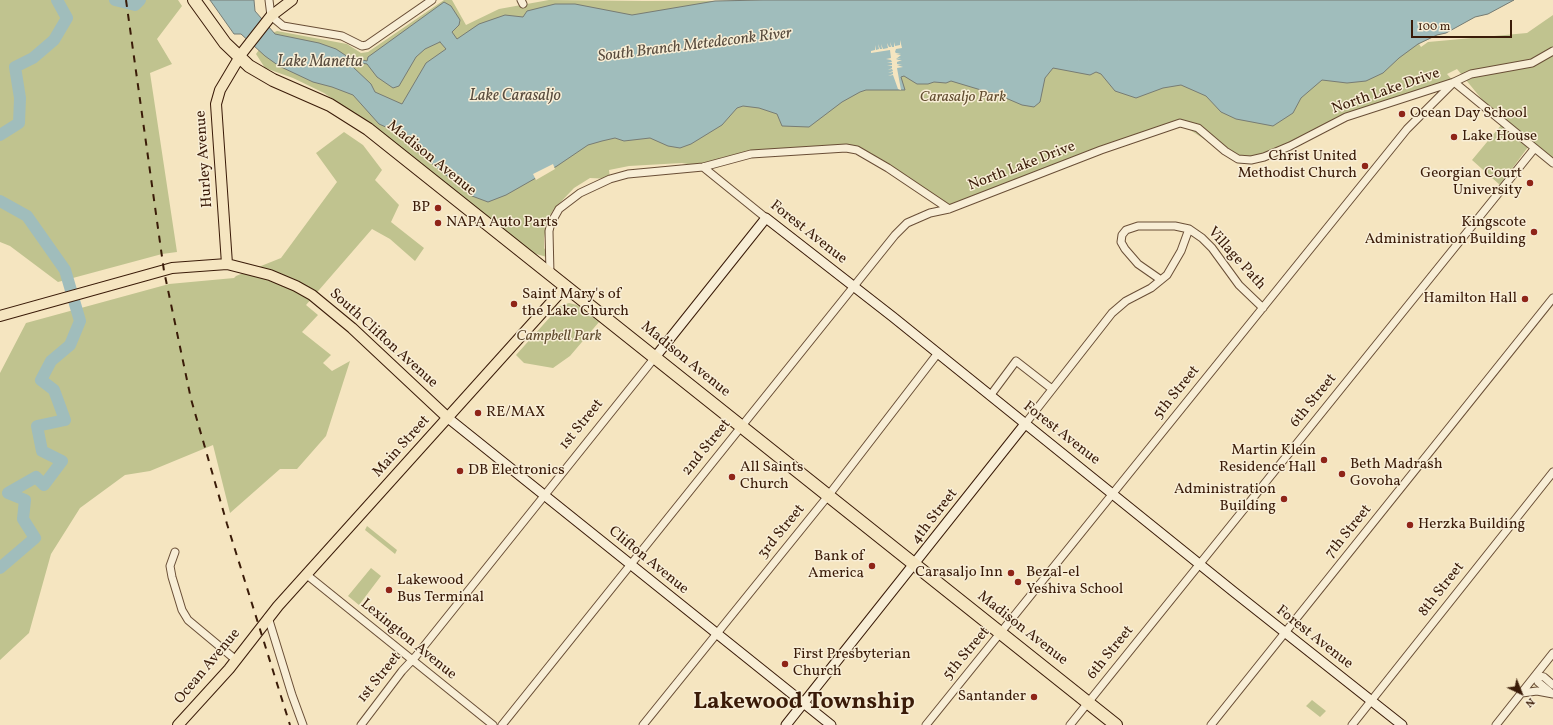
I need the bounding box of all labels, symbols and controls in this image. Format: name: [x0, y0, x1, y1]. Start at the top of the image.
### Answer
scale bar: [1413, 12, 1514, 38]
text: 100 m: [1418, 19, 1450, 35]
water label: South Branch Metedeconk River: [597, 25, 793, 67]
water label: Lake Manetta: [277, 53, 363, 73]
street label: North Lake Drive: [1330, 65, 1442, 119]
water label: Lake Carasaljo: [469, 87, 561, 107]
park label: Carasaljo Park: [920, 89, 1006, 107]
place label: Ocean Day School: [1410, 105, 1527, 123]
marker: Ocean Day School: [1397, 109, 1407, 119]
street label: Hurley Avenue: [193, 110, 217, 208]
street label: Madison Avenue: [383, 117, 479, 201]
place label: Lake House: [1462, 128, 1537, 146]
marker: Lake House: [1449, 132, 1459, 142]
street label: North Lake Drive: [966, 138, 1078, 196]
place label: Christ United Methodist Church: [1238, 148, 1357, 183]
marker: Christ United Methodist Church: [1360, 161, 1370, 171]
place label: Georgian Court University: [1420, 165, 1522, 200]
marker: Georgian Court University: [1525, 178, 1535, 188]
street label: Forest Avenue: [766, 197, 850, 269]
place label: BP: [412, 199, 430, 217]
marker: BP: [433, 203, 443, 213]
place label: NAPA Auto Parts: [446, 214, 558, 232]
place label: Kingscote Administration Building: [1365, 214, 1526, 249]
marker: NAPA Auto Parts: [433, 218, 443, 228]
street label: Village Path: [1203, 224, 1269, 294]
marker: Kingscote Administration Building: [1529, 227, 1539, 237]
street label: South Clifton Avenue: [325, 286, 441, 392]
place label: Saint Mary's of the Lake Church: [522, 286, 629, 321]
place label: Hamilton Hall: [1423, 290, 1517, 308]
marker: Hamilton Hall: [1520, 294, 1530, 304]
marker: Saint Mary's of the Lake Church: [509, 299, 519, 309]
street label: Madison Avenue: [637, 318, 733, 402]
park label: Campbell Park: [516, 328, 602, 346]
street label: 5th Street: [1150, 363, 1204, 423]
street label: 6th Street: [1287, 370, 1341, 432]
street label: 1st Street: [556, 396, 608, 454]
street label: Forest Avenue: [1019, 398, 1103, 470]
place label: RE/MAX: [486, 404, 545, 422]
marker: RE/MAX: [473, 408, 483, 418]
street label: Main Street: [369, 412, 435, 482]
street label: 2nd Street: [679, 416, 735, 480]
place label: Martin Klein Residence Hall: [1219, 442, 1316, 477]
marker: Martin Klein Residence Hall: [1319, 455, 1329, 465]
place label: Beth Madrash Govoha: [1350, 456, 1443, 491]
place label: All Saints Church: [740, 459, 803, 494]
place label: DB Electronics: [468, 462, 565, 480]
marker: DB Electronics: [455, 466, 465, 476]
marker: Beth Madrash Govoha: [1337, 469, 1347, 479]
marker: All Saints Church: [727, 472, 737, 482]
place label: Administration Building: [1174, 481, 1276, 516]
street label: 4th Street: [908, 486, 962, 548]
marker: Administration Building: [1279, 494, 1289, 504]
street label: 3rd Street: [755, 501, 809, 563]
street label: 7th Street: [1322, 502, 1376, 562]
place label: Herzka Building: [1418, 516, 1525, 534]
marker: Herzka Building: [1405, 520, 1415, 530]
street label: Clifton Avenue: [604, 523, 692, 599]
place label: Bank of America: [808, 548, 864, 583]
street label: 8th Street: [1415, 559, 1469, 621]
marker: Bank of America: [867, 561, 877, 571]
place label: Carasaljo Inn: [915, 564, 1003, 582]
place label: Bezal-el Yeshiva School: [1026, 564, 1123, 599]
marker: Carasaljo Inn: [1006, 568, 1016, 578]
place label: Lakewood Bus Terminal: [397, 572, 484, 607]
marker: Bezal-el Yeshiva School: [1013, 577, 1023, 587]
marker: Lakewood Bus Terminal: [384, 585, 394, 595]
street label: Madison Avenue: [973, 588, 1071, 670]
street label: Lexington Avenue: [356, 596, 460, 684]
street label: Forest Avenue: [1272, 602, 1356, 674]
street label: 6th Street: [1084, 622, 1138, 684]
street label: 5th Street: [940, 624, 994, 684]
street label: Ocean Avenue: [171, 625, 245, 709]
place label: First Presbyterian Church: [793, 646, 911, 681]
street label: 1st Street: [354, 649, 406, 707]
marker: First Presbyterian Church: [780, 659, 790, 669]
north arrow: [1501, 673, 1541, 713]
place label: Santander: [958, 688, 1026, 706]
district label: Lakewood Township: [693, 690, 915, 718]
marker: Santander: [1029, 692, 1039, 702]
text: N: [1521, 694, 1538, 710]

